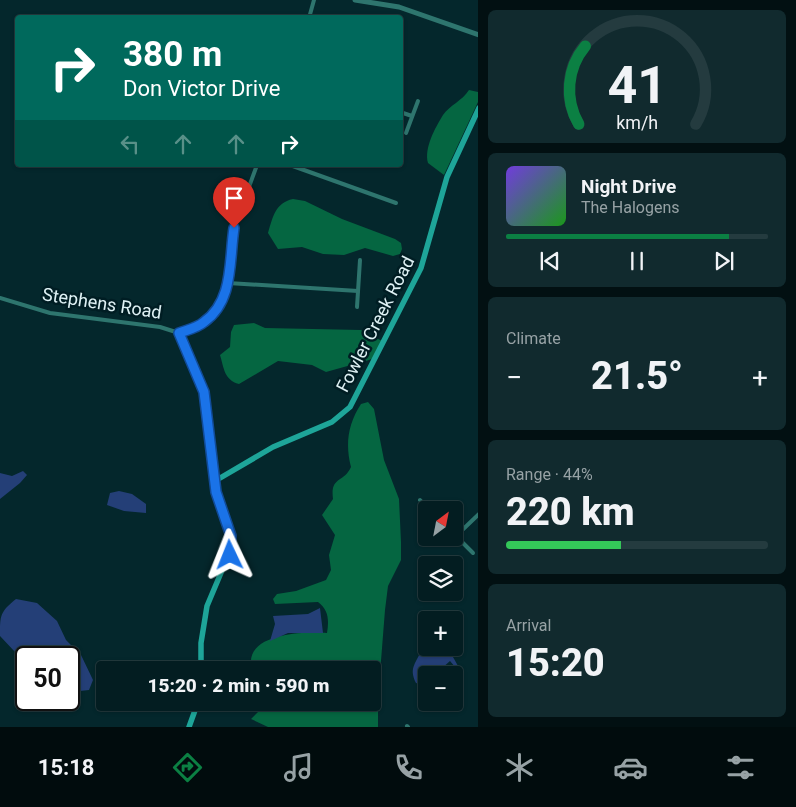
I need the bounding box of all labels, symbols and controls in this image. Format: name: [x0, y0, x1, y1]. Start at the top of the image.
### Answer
text: 380 m: [123, 34, 222, 75]
icon: right: [40, 35, 105, 100]
text: 41: [607, 55, 667, 116]
text: Don Victor Drive: [123, 76, 280, 101]
text: km/h: [616, 112, 658, 133]
icon: left: [116, 130, 144, 158]
icon: ahead: [169, 130, 197, 158]
icon: ahead: [222, 130, 250, 158]
icon: right: [275, 130, 303, 158]
text: Night Drive: [581, 175, 676, 198]
pin: [213, 177, 255, 228]
icon: arrive: [220, 184, 248, 212]
text: The Halogens: [581, 198, 680, 217]
icon: previous: [536, 247, 564, 275]
icon: pause: [623, 247, 651, 275]
icon: next: [710, 247, 738, 275]
street label: Fowler Creek Road: [332, 253, 418, 395]
street label: Stephens Road: [41, 283, 163, 323]
text: Climate: [506, 329, 561, 348]
text: 21.5°: [591, 354, 683, 398]
text: −: [506, 361, 522, 394]
text: +: [752, 361, 768, 394]
text: Range · 44%: [506, 465, 593, 484]
text: 220 km: [506, 490, 635, 534]
north arrow: [418, 501, 462, 546]
map controls: [418, 501, 463, 711]
position arrow: [203, 528, 255, 580]
button: layers: [418, 556, 463, 601]
button: +: [418, 611, 463, 656]
text: Arrival: [506, 616, 551, 635]
text: 15:20: [506, 641, 605, 685]
speed limit sign: 50: [15, 646, 80, 711]
button: −: [418, 666, 463, 711]
text: 15:20 · 2 min · 590 m: [147, 674, 330, 697]
icon: directions: [170, 750, 205, 785]
icon: music: [281, 750, 316, 785]
icon: phone: [391, 750, 426, 785]
icon: climate: [502, 750, 537, 785]
icon: car: [613, 750, 648, 785]
icon: filters: [723, 750, 758, 785]
text: 15:18: [38, 755, 94, 780]

